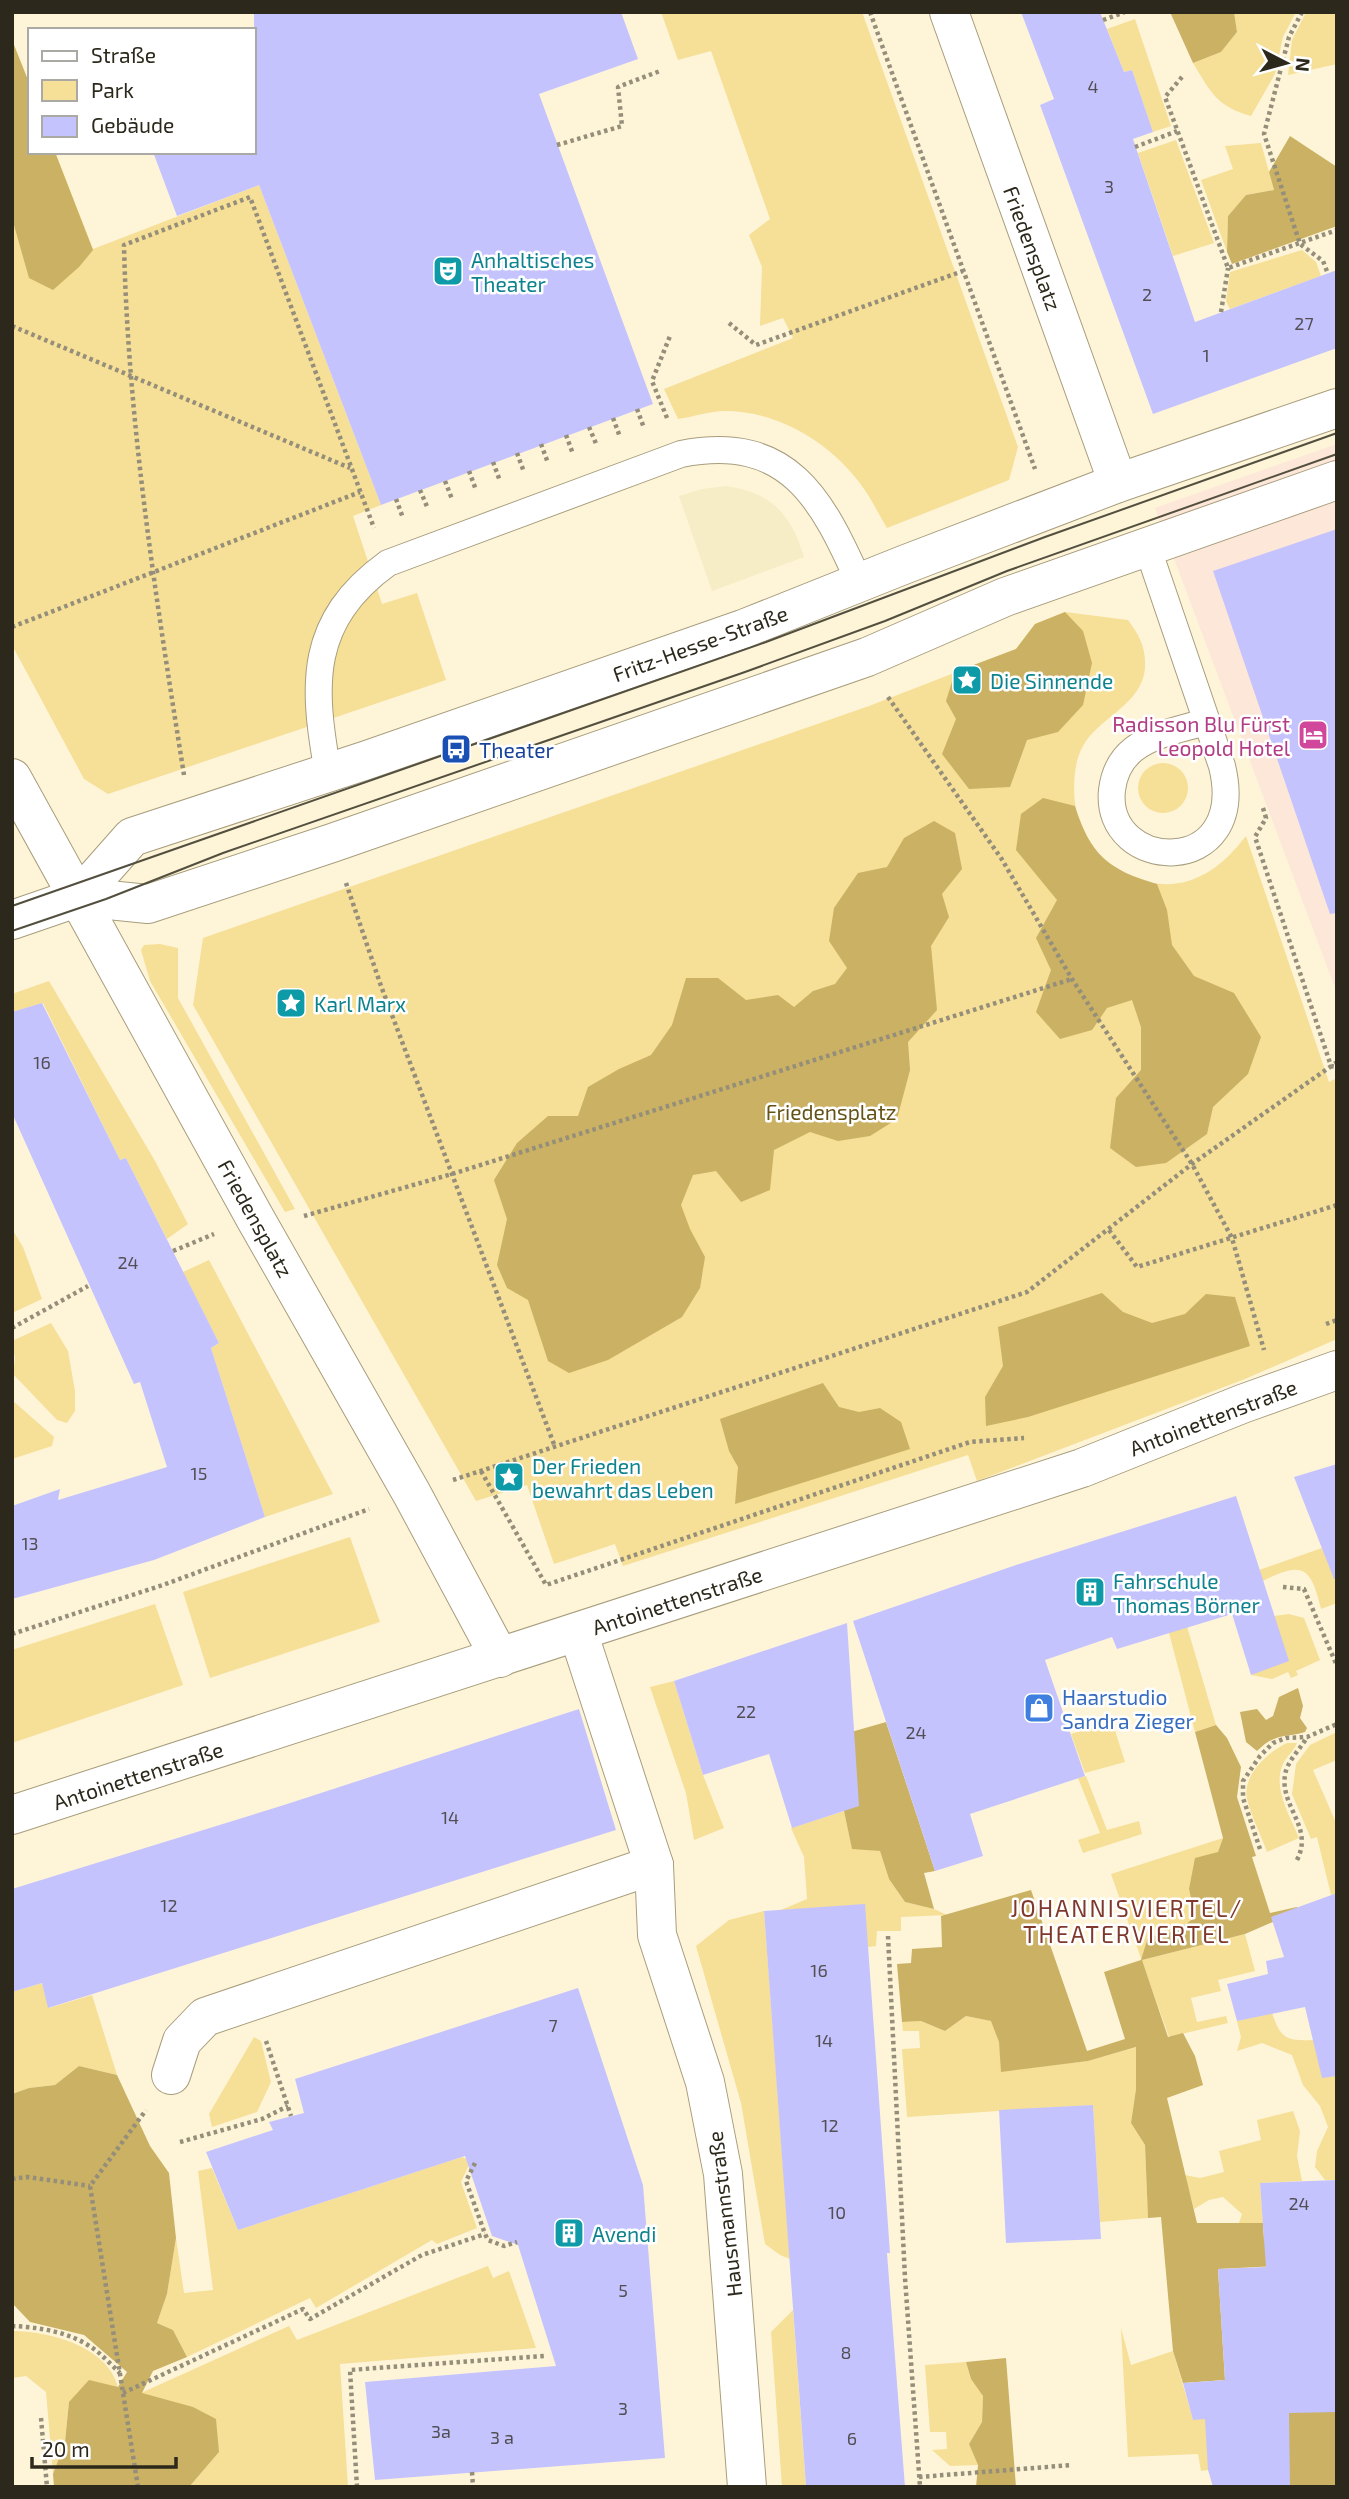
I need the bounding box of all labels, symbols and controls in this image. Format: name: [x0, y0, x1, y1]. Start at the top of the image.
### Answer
legend: [28, 28, 256, 154]
north arrow: [1251, 28, 1321, 98]
text: Straße: [91, 42, 156, 67]
text: N: [1291, 57, 1316, 73]
house number: 4: [1087, 75, 1099, 97]
text: Park: [91, 77, 134, 102]
text: Gebäude: [91, 112, 174, 137]
house number: 3: [1104, 175, 1114, 197]
street label: Friedensplatz: [999, 182, 1067, 314]
place label: Anhaltisches Theater: [471, 247, 594, 296]
theatre icon: Anhaltisches Theater: [431, 254, 465, 288]
house number: 2: [1142, 283, 1152, 305]
house number: 27: [1294, 312, 1314, 334]
house number: 1: [1202, 344, 1210, 366]
street label: Fritz-Hesse-Straße: [609, 600, 791, 686]
place icon: Die Sinnende: [950, 663, 984, 697]
place label: Die Sinnende: [990, 668, 1113, 693]
place label: Radisson Blu Fürst Leopold Hotel: [1112, 711, 1291, 760]
hotel icon: Radisson Blu Fürst Leopold Hotel: [1296, 718, 1330, 752]
bus stop icon: Theater: [439, 732, 473, 766]
place label: Theater: [479, 737, 554, 762]
place icon: Karl Marx: [274, 986, 308, 1020]
place label: Karl Marx: [314, 991, 406, 1016]
house number: 16: [33, 1051, 51, 1073]
park label: Friedensplatz: [766, 1099, 896, 1124]
street label: Friedensplatz: [213, 1155, 299, 1281]
house number: 24: [117, 1251, 139, 1273]
street label: Antoinettenstraße: [1126, 1374, 1300, 1460]
place label: Der Frieden bewahrt das Leben: [532, 1453, 714, 1502]
place icon: Der Frieden bewahrt das Leben: [492, 1460, 526, 1494]
house number: 15: [191, 1462, 207, 1484]
house number: 13: [21, 1532, 39, 1554]
street label: Antoinettenstraße: [589, 1561, 765, 1639]
place label: Fahrschule Thomas Börner: [1113, 1568, 1260, 1617]
building icon: Fahrschule Thomas Börner: [1073, 1575, 1107, 1609]
place label: Haarstudio Sandra Zieger: [1062, 1684, 1194, 1733]
shop icon: Haarstudio Sandra Zieger: [1022, 1691, 1056, 1725]
house number: 22: [736, 1700, 756, 1722]
house number: 24: [905, 1721, 927, 1743]
street label: Antoinettenstraße: [50, 1736, 226, 1814]
house number: 14: [441, 1806, 459, 1828]
house number: 12: [160, 1894, 178, 1916]
district label: JOHANNISVIERTEL/ THEATERVIERTEL: [1010, 1894, 1244, 1948]
house number: 16: [810, 1959, 828, 1981]
house number: 7: [548, 2014, 558, 2036]
house number: 14: [815, 2029, 833, 2051]
house number: 12: [821, 2114, 839, 2136]
street label: Hausmannstraße: [701, 2130, 747, 2298]
house number: 24: [1288, 2192, 1310, 2214]
house number: 10: [828, 2201, 846, 2223]
building icon: Avendi: [552, 2216, 586, 2250]
place label: Avendi: [592, 2221, 656, 2246]
house number: 5: [618, 2279, 628, 2301]
house number: 8: [841, 2341, 851, 2363]
house number: 3: [618, 2397, 628, 2419]
house number: 3a: [431, 2420, 451, 2442]
scale bar: [32, 2426, 175, 2470]
house number: 3 a: [490, 2426, 514, 2448]
house number: 6: [847, 2427, 857, 2449]
text: 20 m: [42, 2436, 90, 2461]

